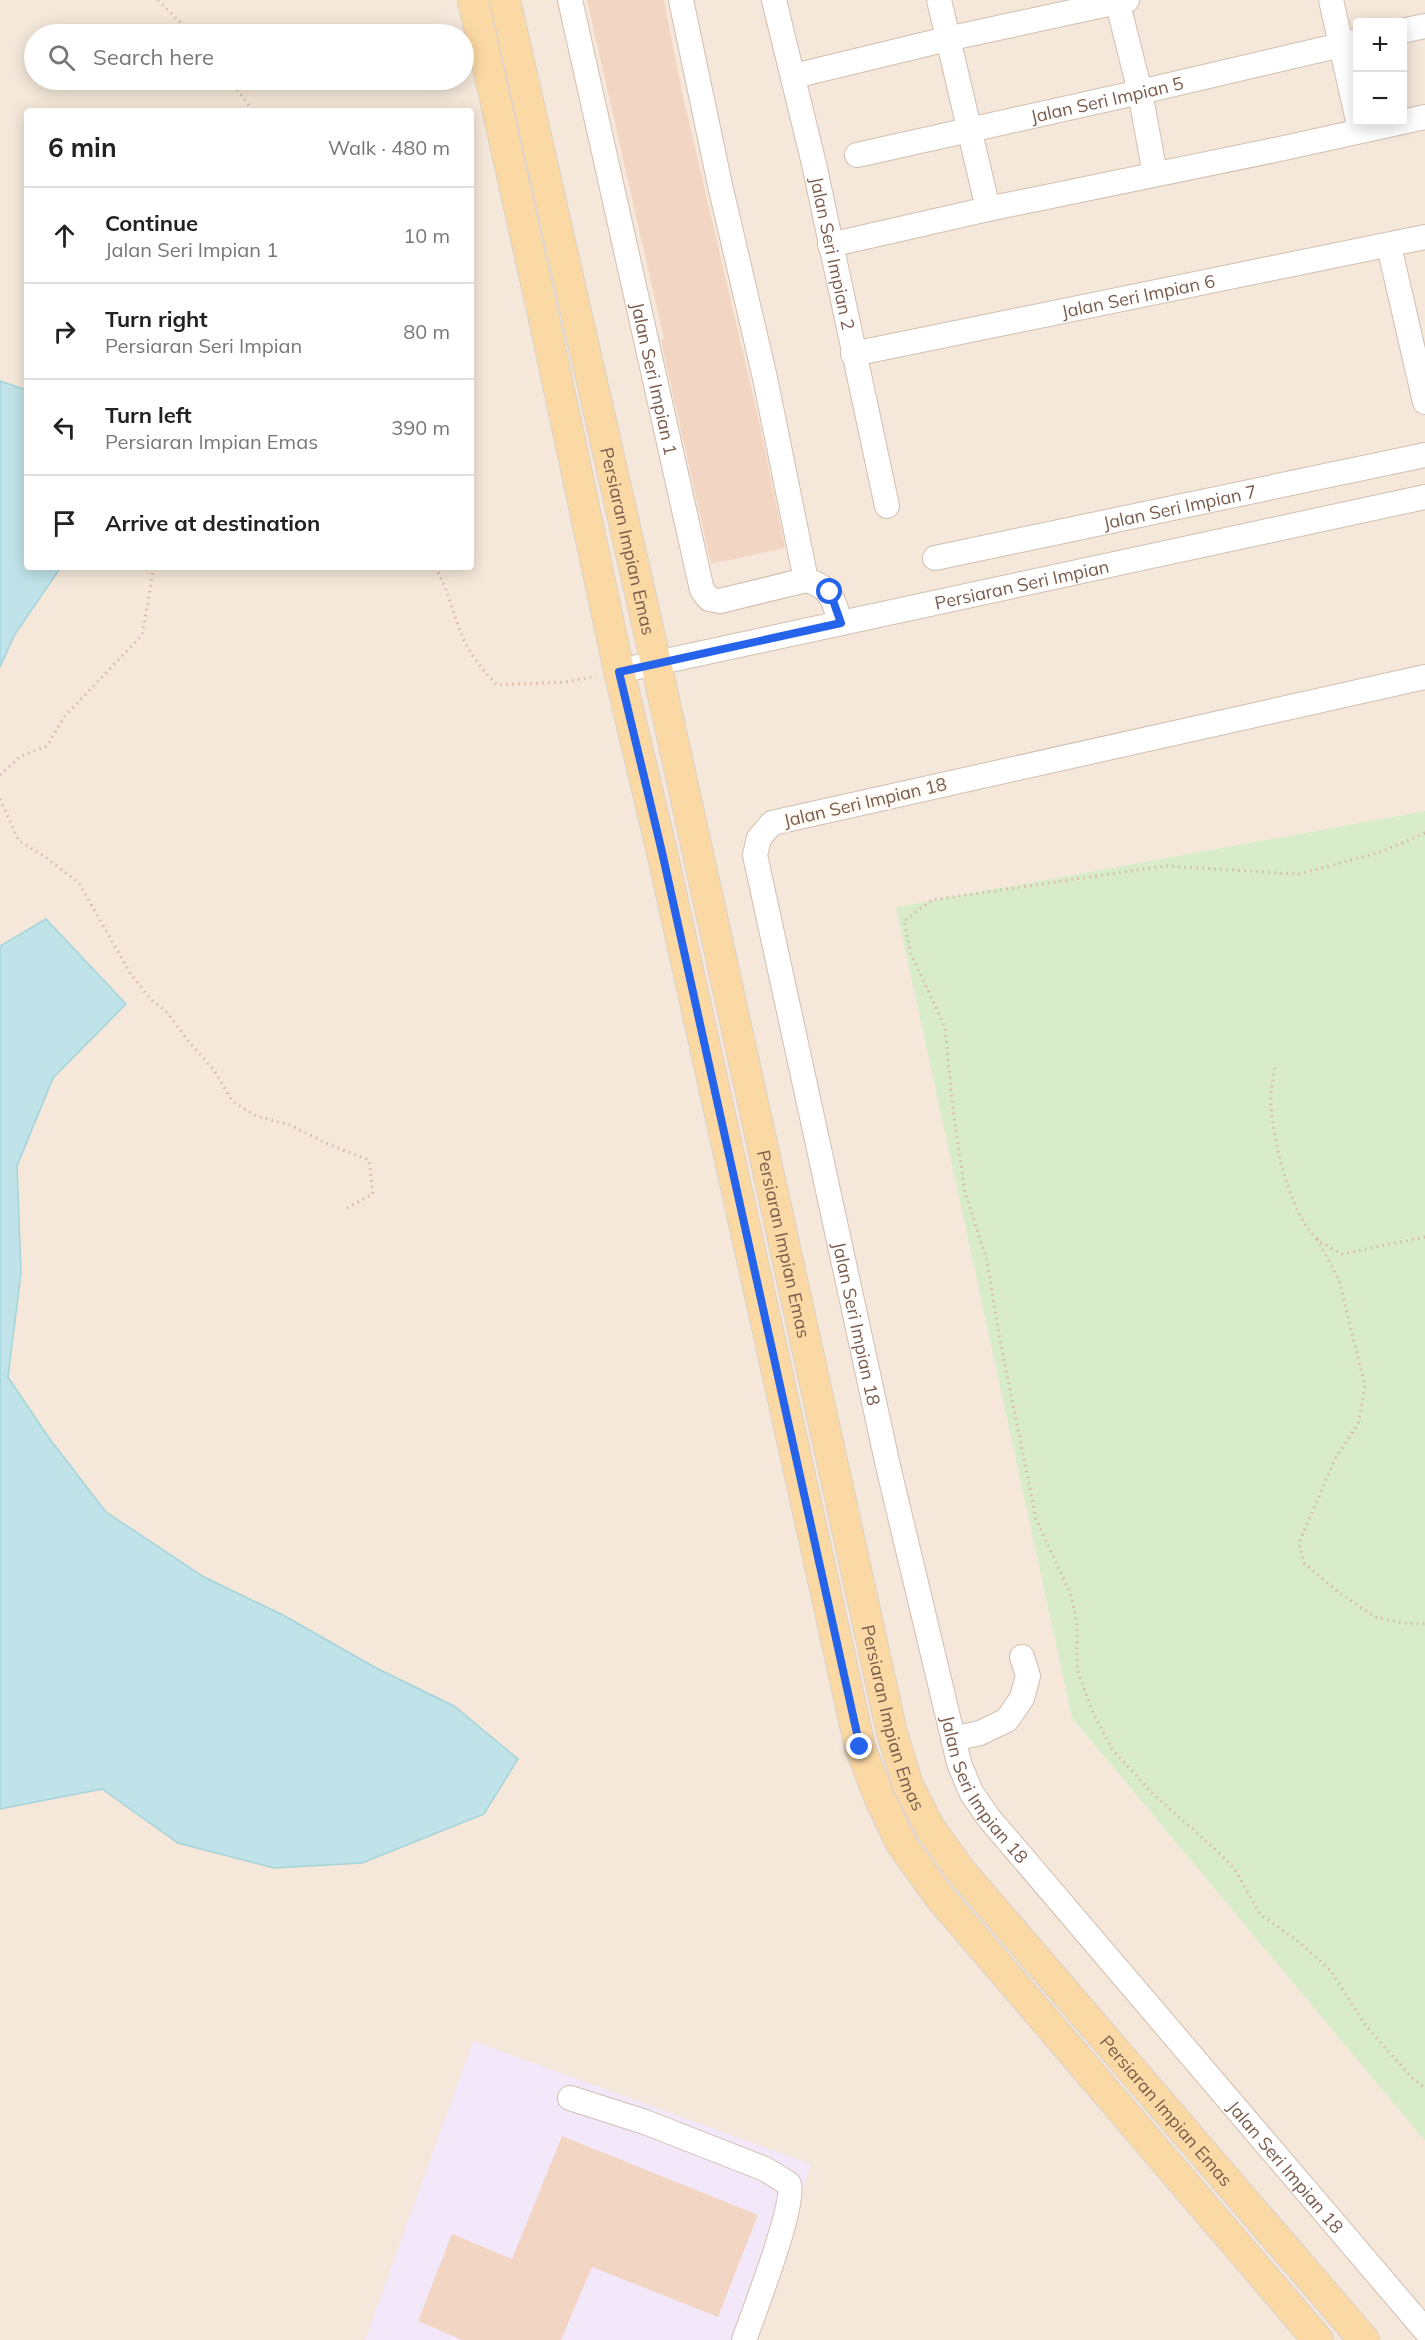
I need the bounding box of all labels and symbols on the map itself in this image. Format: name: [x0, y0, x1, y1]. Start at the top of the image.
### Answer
street label: Jalan Seri Impian 5: [1028, 71, 1186, 128]
street label: Jalan Seri Impian 2: [805, 174, 861, 332]
street label: Jalan Seri Impian 6: [1059, 269, 1217, 323]
street label: Jalan Seri Impian 1: [626, 300, 683, 457]
street label: Persiaran Impian Emas: [596, 445, 661, 637]
street label: Jalan Seri Impian 7: [1101, 479, 1258, 534]
street label: Persiaran Seri Impian: [932, 554, 1111, 614]
route start: [816, 578, 842, 604]
street label: Jalan Seri Impian 18: [781, 772, 949, 832]
street label: Persiaran Impian Emas: [752, 1148, 816, 1340]
street label: Jalan Seri Impian 18: [828, 1240, 886, 1408]
street label: Persiaran Impian Emas: [857, 1622, 931, 1814]
street label: Jalan Seri Impian 18: [937, 1713, 1034, 1868]
route end: [846, 1733, 872, 1759]
street label: Persiaran Impian Emas: [1095, 2030, 1238, 2191]
street label: Jalan Seri Impian 18: [1223, 2096, 1349, 2238]

